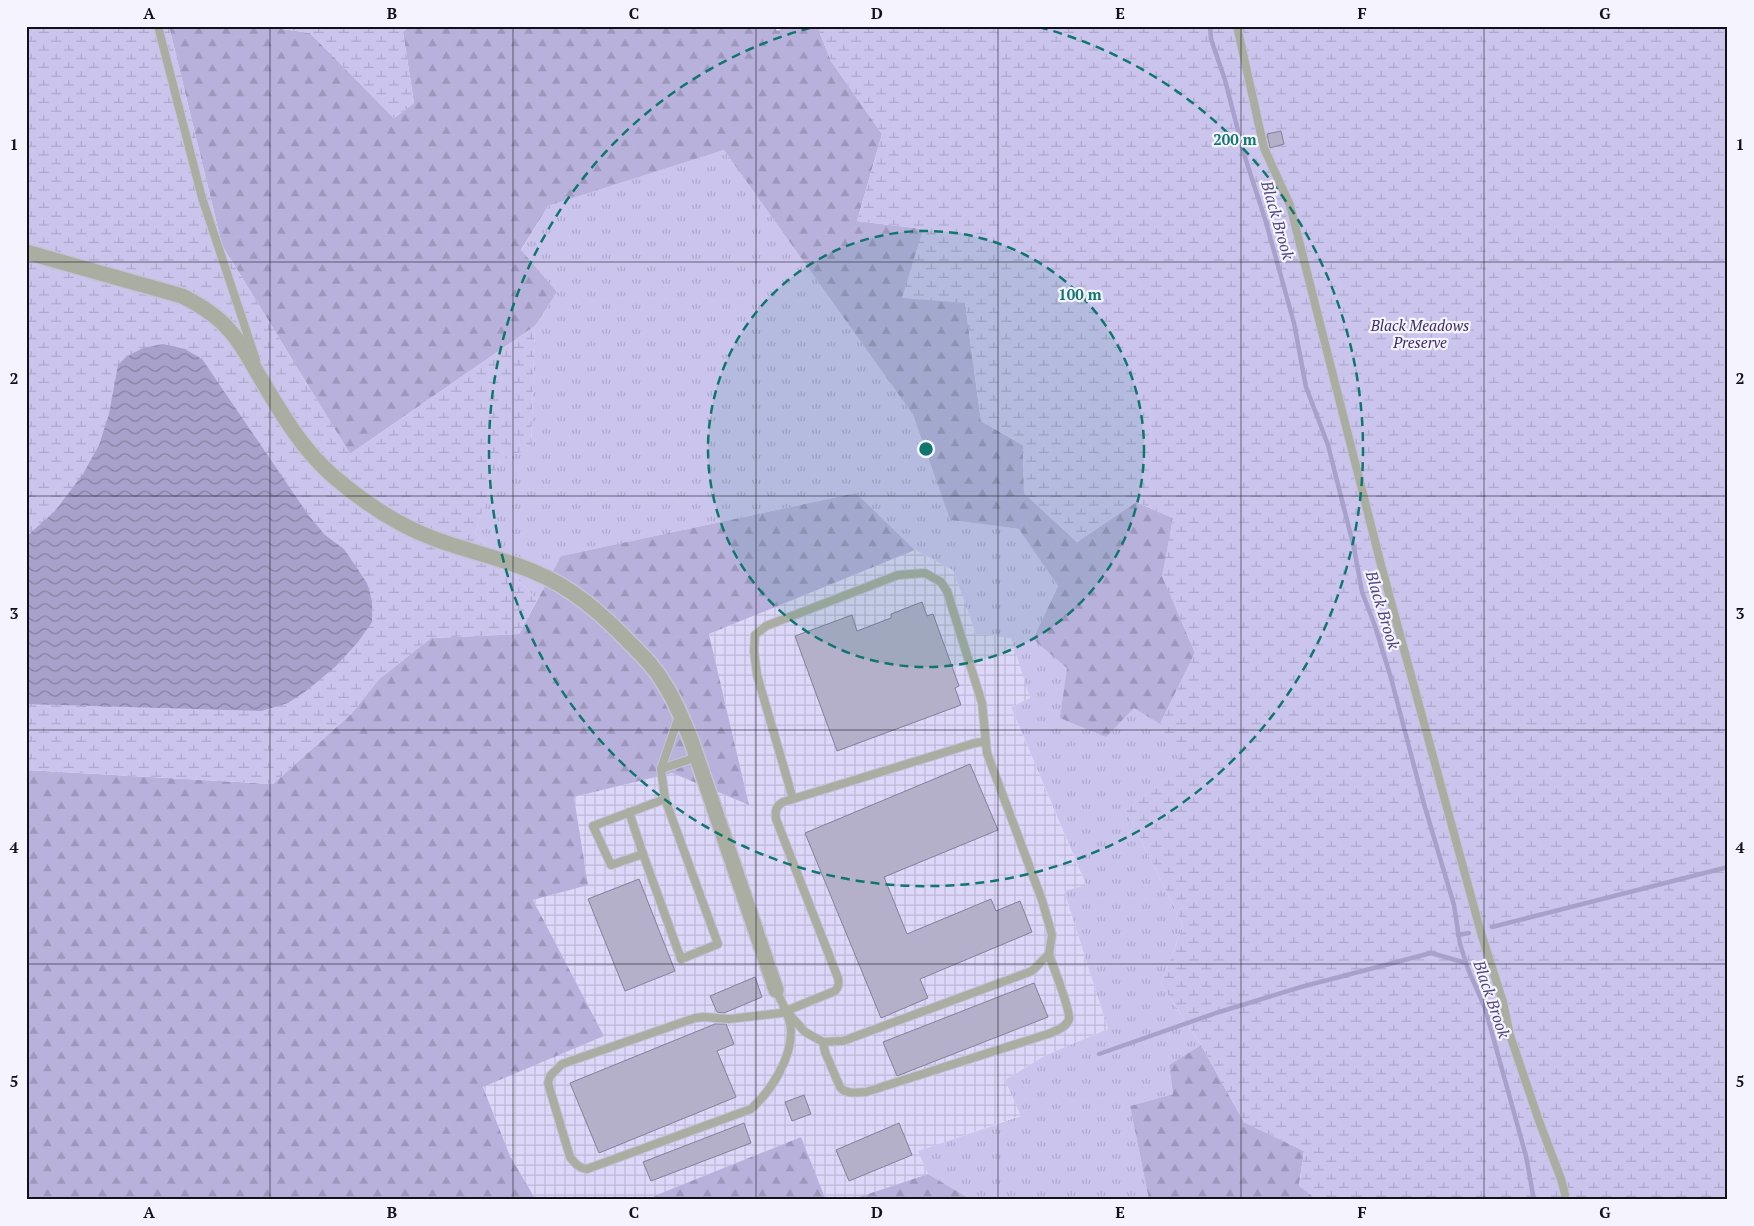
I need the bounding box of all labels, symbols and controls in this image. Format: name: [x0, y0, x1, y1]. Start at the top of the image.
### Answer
text: A: [143, 2, 155, 24]
text: B: [387, 2, 397, 24]
text: C: [629, 2, 639, 24]
text: D: [871, 2, 883, 24]
text: E: [1115, 2, 1125, 24]
text: F: [1357, 2, 1367, 24]
text: G: [1599, 2, 1611, 24]
text: 200 m: [1213, 129, 1257, 149]
text: 1: [9, 133, 19, 155]
text: 1: [1735, 133, 1745, 155]
water label: Black Brook: [1256, 177, 1300, 262]
text: 100 m: [1058, 284, 1102, 304]
park label: Black Meadows Preserve: [1370, 315, 1469, 352]
text: 2: [9, 367, 19, 389]
text: 2: [1735, 367, 1745, 389]
centre of rings: [917, 440, 935, 458]
water label: Black Brook: [1360, 567, 1405, 652]
text: 3: [9, 602, 19, 624]
text: 3: [1735, 602, 1745, 624]
text: 4: [9, 836, 19, 858]
text: 4: [1735, 836, 1745, 858]
water label: Black Brook: [1468, 956, 1516, 1041]
text: 5: [9, 1070, 19, 1092]
text: 5: [1735, 1070, 1745, 1092]
text: A: [143, 1201, 155, 1223]
text: B: [387, 1201, 397, 1223]
text: C: [629, 1201, 639, 1223]
text: D: [871, 1201, 883, 1223]
text: E: [1115, 1201, 1125, 1223]
text: F: [1357, 1201, 1367, 1223]
text: G: [1599, 1201, 1611, 1223]

